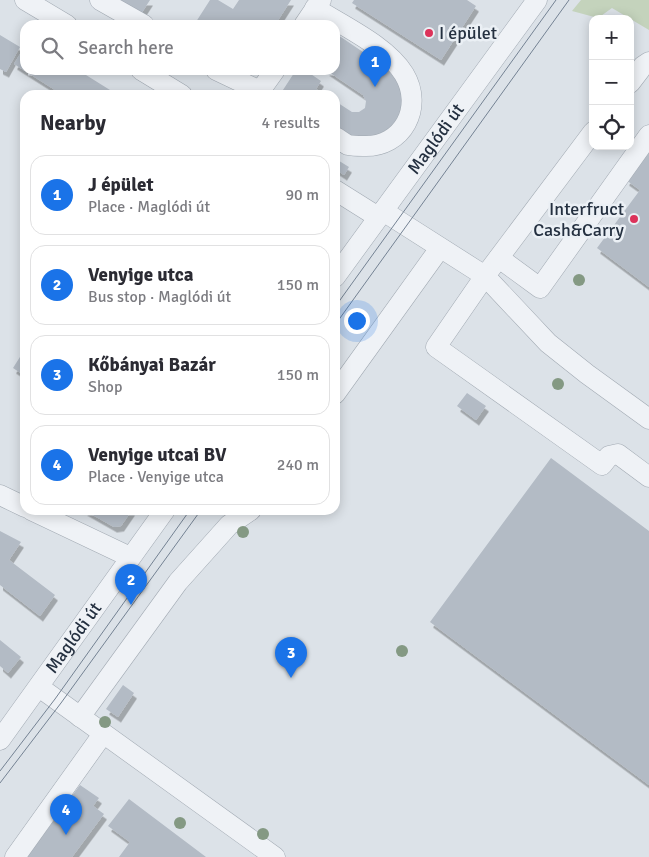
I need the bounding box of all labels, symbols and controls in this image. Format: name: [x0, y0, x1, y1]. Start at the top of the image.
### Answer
map controls: [589, 15, 634, 150]
button: +: [589, 15, 634, 60]
search box: [20, 20, 340, 75]
place label: I épület: [439, 22, 497, 44]
marker: I épület: [423, 27, 435, 39]
icon: search: [38, 34, 66, 62]
text: Search here: [78, 36, 174, 60]
pin: 1: [359, 46, 391, 87]
button: −: [589, 60, 634, 105]
street label: Maglódi út: [403, 99, 469, 178]
button: locate: [589, 105, 634, 150]
text: Nearby: [40, 110, 106, 136]
text: 4 results: [261, 113, 320, 133]
text: J épület: [88, 173, 154, 197]
text: 1: [53, 185, 61, 205]
text: 90 m: [285, 185, 319, 205]
text: Place · Maglódi út: [88, 197, 210, 217]
place label: Interfruct Cash&Carry: [533, 198, 625, 241]
marker: Interfruct Cash&Carry: [628, 213, 640, 225]
text: Venyige utca: [88, 263, 194, 287]
text: 2: [53, 275, 61, 295]
text: 150 m: [277, 275, 319, 295]
text: Bus stop · Maglódi út: [88, 287, 231, 307]
your location: [344, 308, 370, 334]
text: Kőbányai Bazár: [88, 353, 216, 377]
text: 3: [53, 365, 61, 385]
text: 150 m: [277, 365, 319, 385]
text: Shop: [88, 377, 122, 397]
text: Venyige utcai BV: [88, 443, 226, 467]
text: 4: [53, 455, 61, 475]
text: 240 m: [277, 455, 319, 475]
text: Place · Venyige utca: [88, 467, 224, 487]
pin: 2: [115, 564, 147, 605]
street label: Maglódi út: [41, 598, 106, 677]
pin: 3: [275, 637, 307, 678]
pin: 4: [50, 794, 82, 835]

